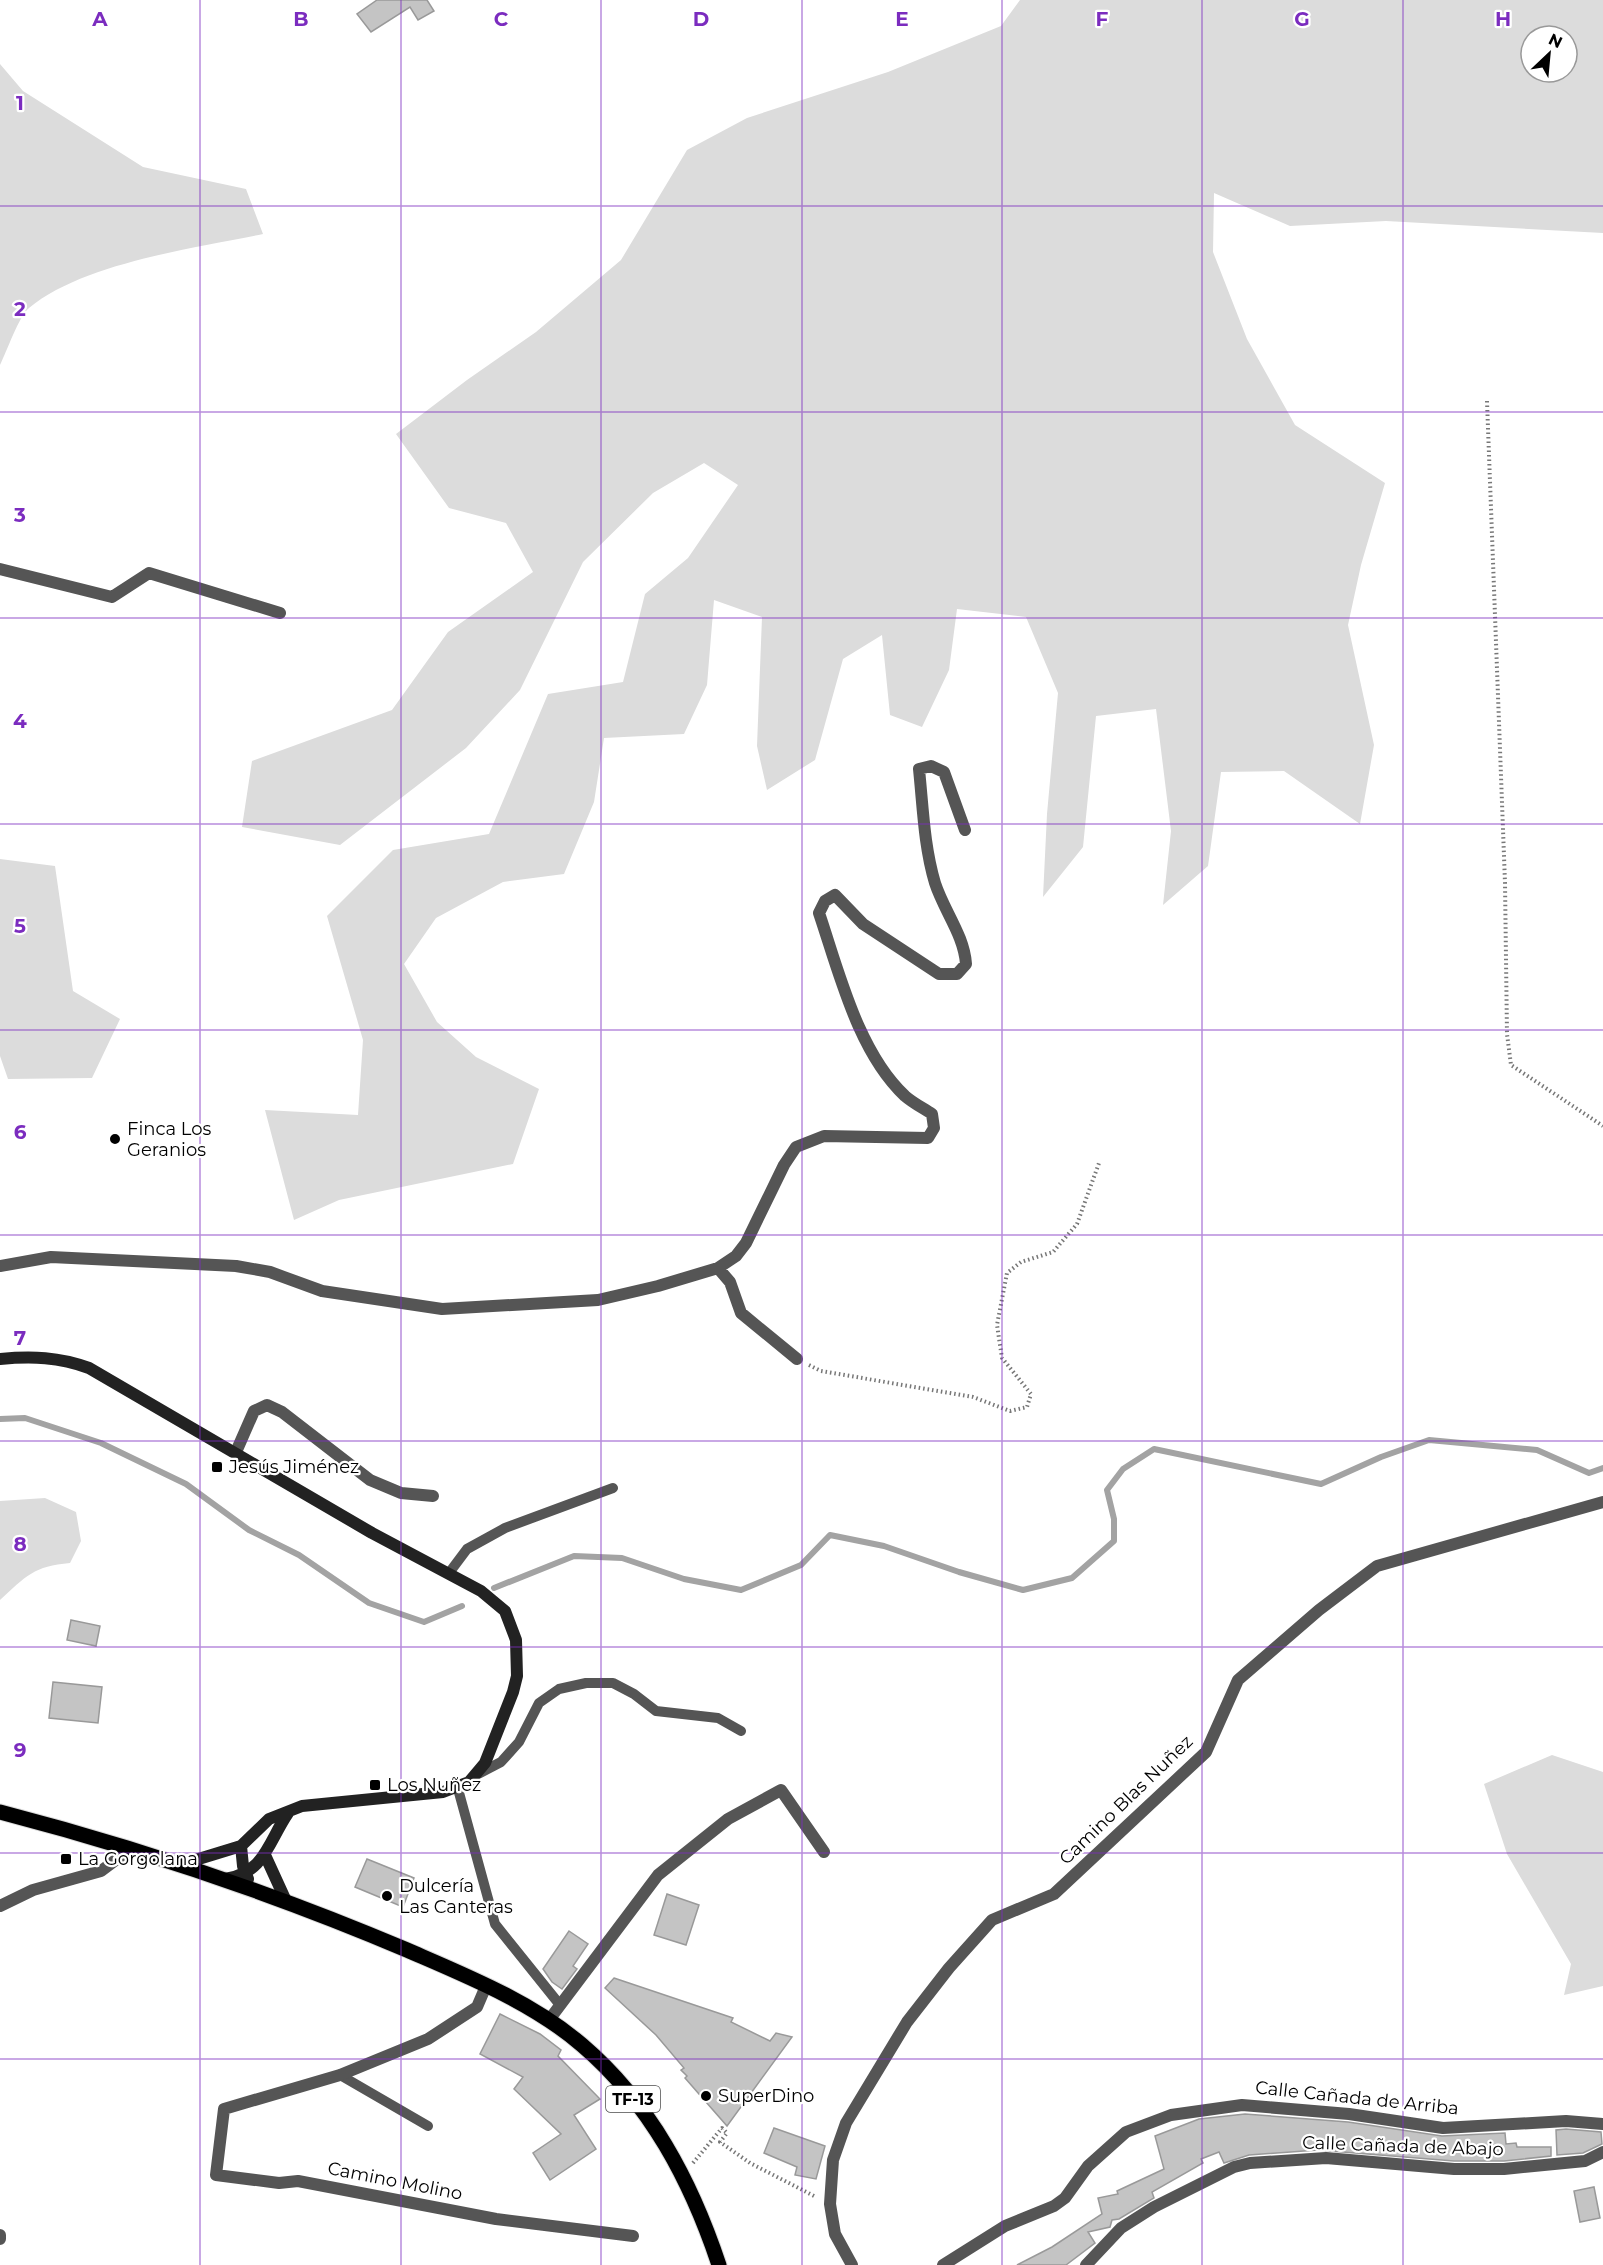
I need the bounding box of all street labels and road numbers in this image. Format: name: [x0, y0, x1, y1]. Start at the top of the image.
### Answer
street label: Camino Blas Nuñez: [1055, 1731, 1197, 1869]
street label: Calle Cañada de Arriba: [1254, 2076, 1460, 2120]
road number: TF-13: [606, 2086, 660, 2112]
street label: Calle Cañada de Abajo: [1302, 2131, 1504, 2161]
street label: Camino Molino: [326, 2157, 464, 2205]

